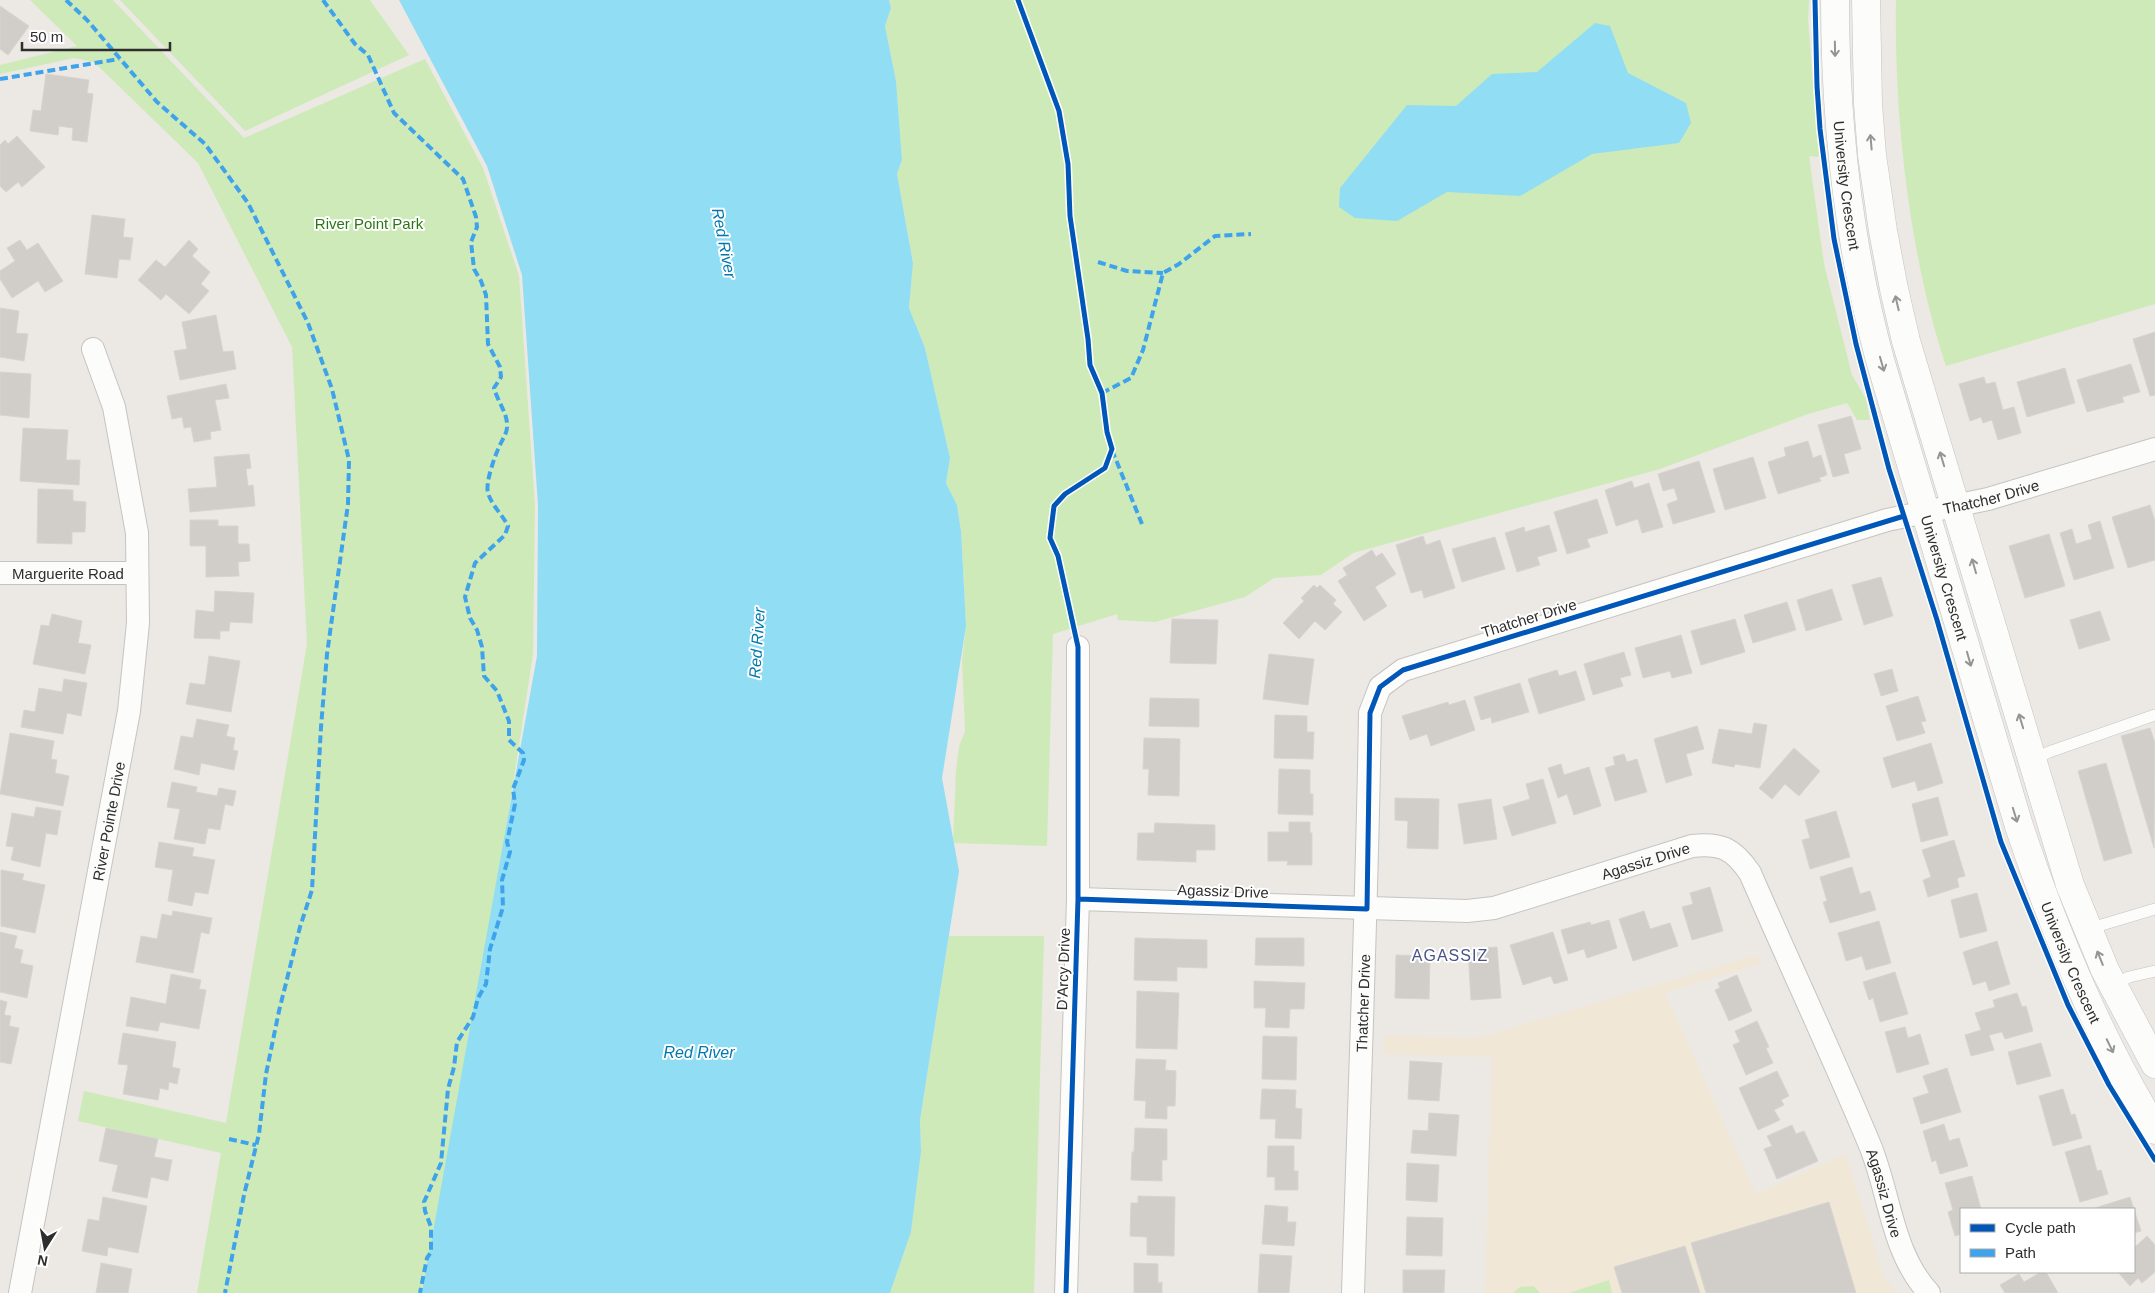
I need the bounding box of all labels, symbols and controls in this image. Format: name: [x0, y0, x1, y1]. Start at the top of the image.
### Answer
scale bar: [22, 20, 170, 52]
text: 50 m: [30, 28, 63, 45]
one-way arrow: [1830, 40, 1840, 56]
street label: University Crescent: [1831, 120, 1864, 252]
one-way arrow: [1867, 135, 1876, 151]
water label: Red River: [709, 206, 739, 280]
park label: River Point Park: [315, 215, 424, 232]
one-way arrow: [1892, 295, 1901, 311]
one-way arrow: [1877, 356, 1887, 372]
one-way arrow: [1936, 451, 1946, 467]
street label: Thatcher Drive: [1941, 476, 2041, 517]
street label: University Crescent: [1918, 513, 1972, 643]
one-way arrow: [1968, 558, 1978, 574]
street label: Marguerite Road: [12, 565, 124, 582]
street label: Thatcher Drive: [1479, 595, 1579, 641]
water label: Red River: [746, 606, 768, 679]
one-way arrow: [1965, 651, 1975, 667]
one-way arrow: [2015, 714, 2025, 730]
street label: River Pointe Drive: [89, 760, 128, 882]
one-way arrow: [2011, 807, 2021, 823]
street label: Agassiz Drive: [1599, 839, 1692, 882]
street label: Agassiz Drive: [1177, 881, 1269, 901]
street label: University Crescent: [2038, 899, 2105, 1026]
street label: D'Arcy Drive: [1053, 927, 1073, 1011]
district label: AGASSIZ: [1412, 947, 1488, 964]
one-way arrow: [2095, 951, 2105, 966]
street label: Thatcher Drive: [1353, 954, 1373, 1053]
one-way arrow: [2105, 1039, 2115, 1054]
water label: Red River: [663, 1044, 735, 1061]
street label: Agassiz Drive: [1864, 1146, 1906, 1240]
legend: [1960, 1208, 2135, 1273]
text: Cycle path: [2005, 1219, 2076, 1236]
north arrow: [20, 1223, 70, 1273]
text: Path: [2005, 1244, 2036, 1261]
text: N: [36, 1252, 49, 1270]

